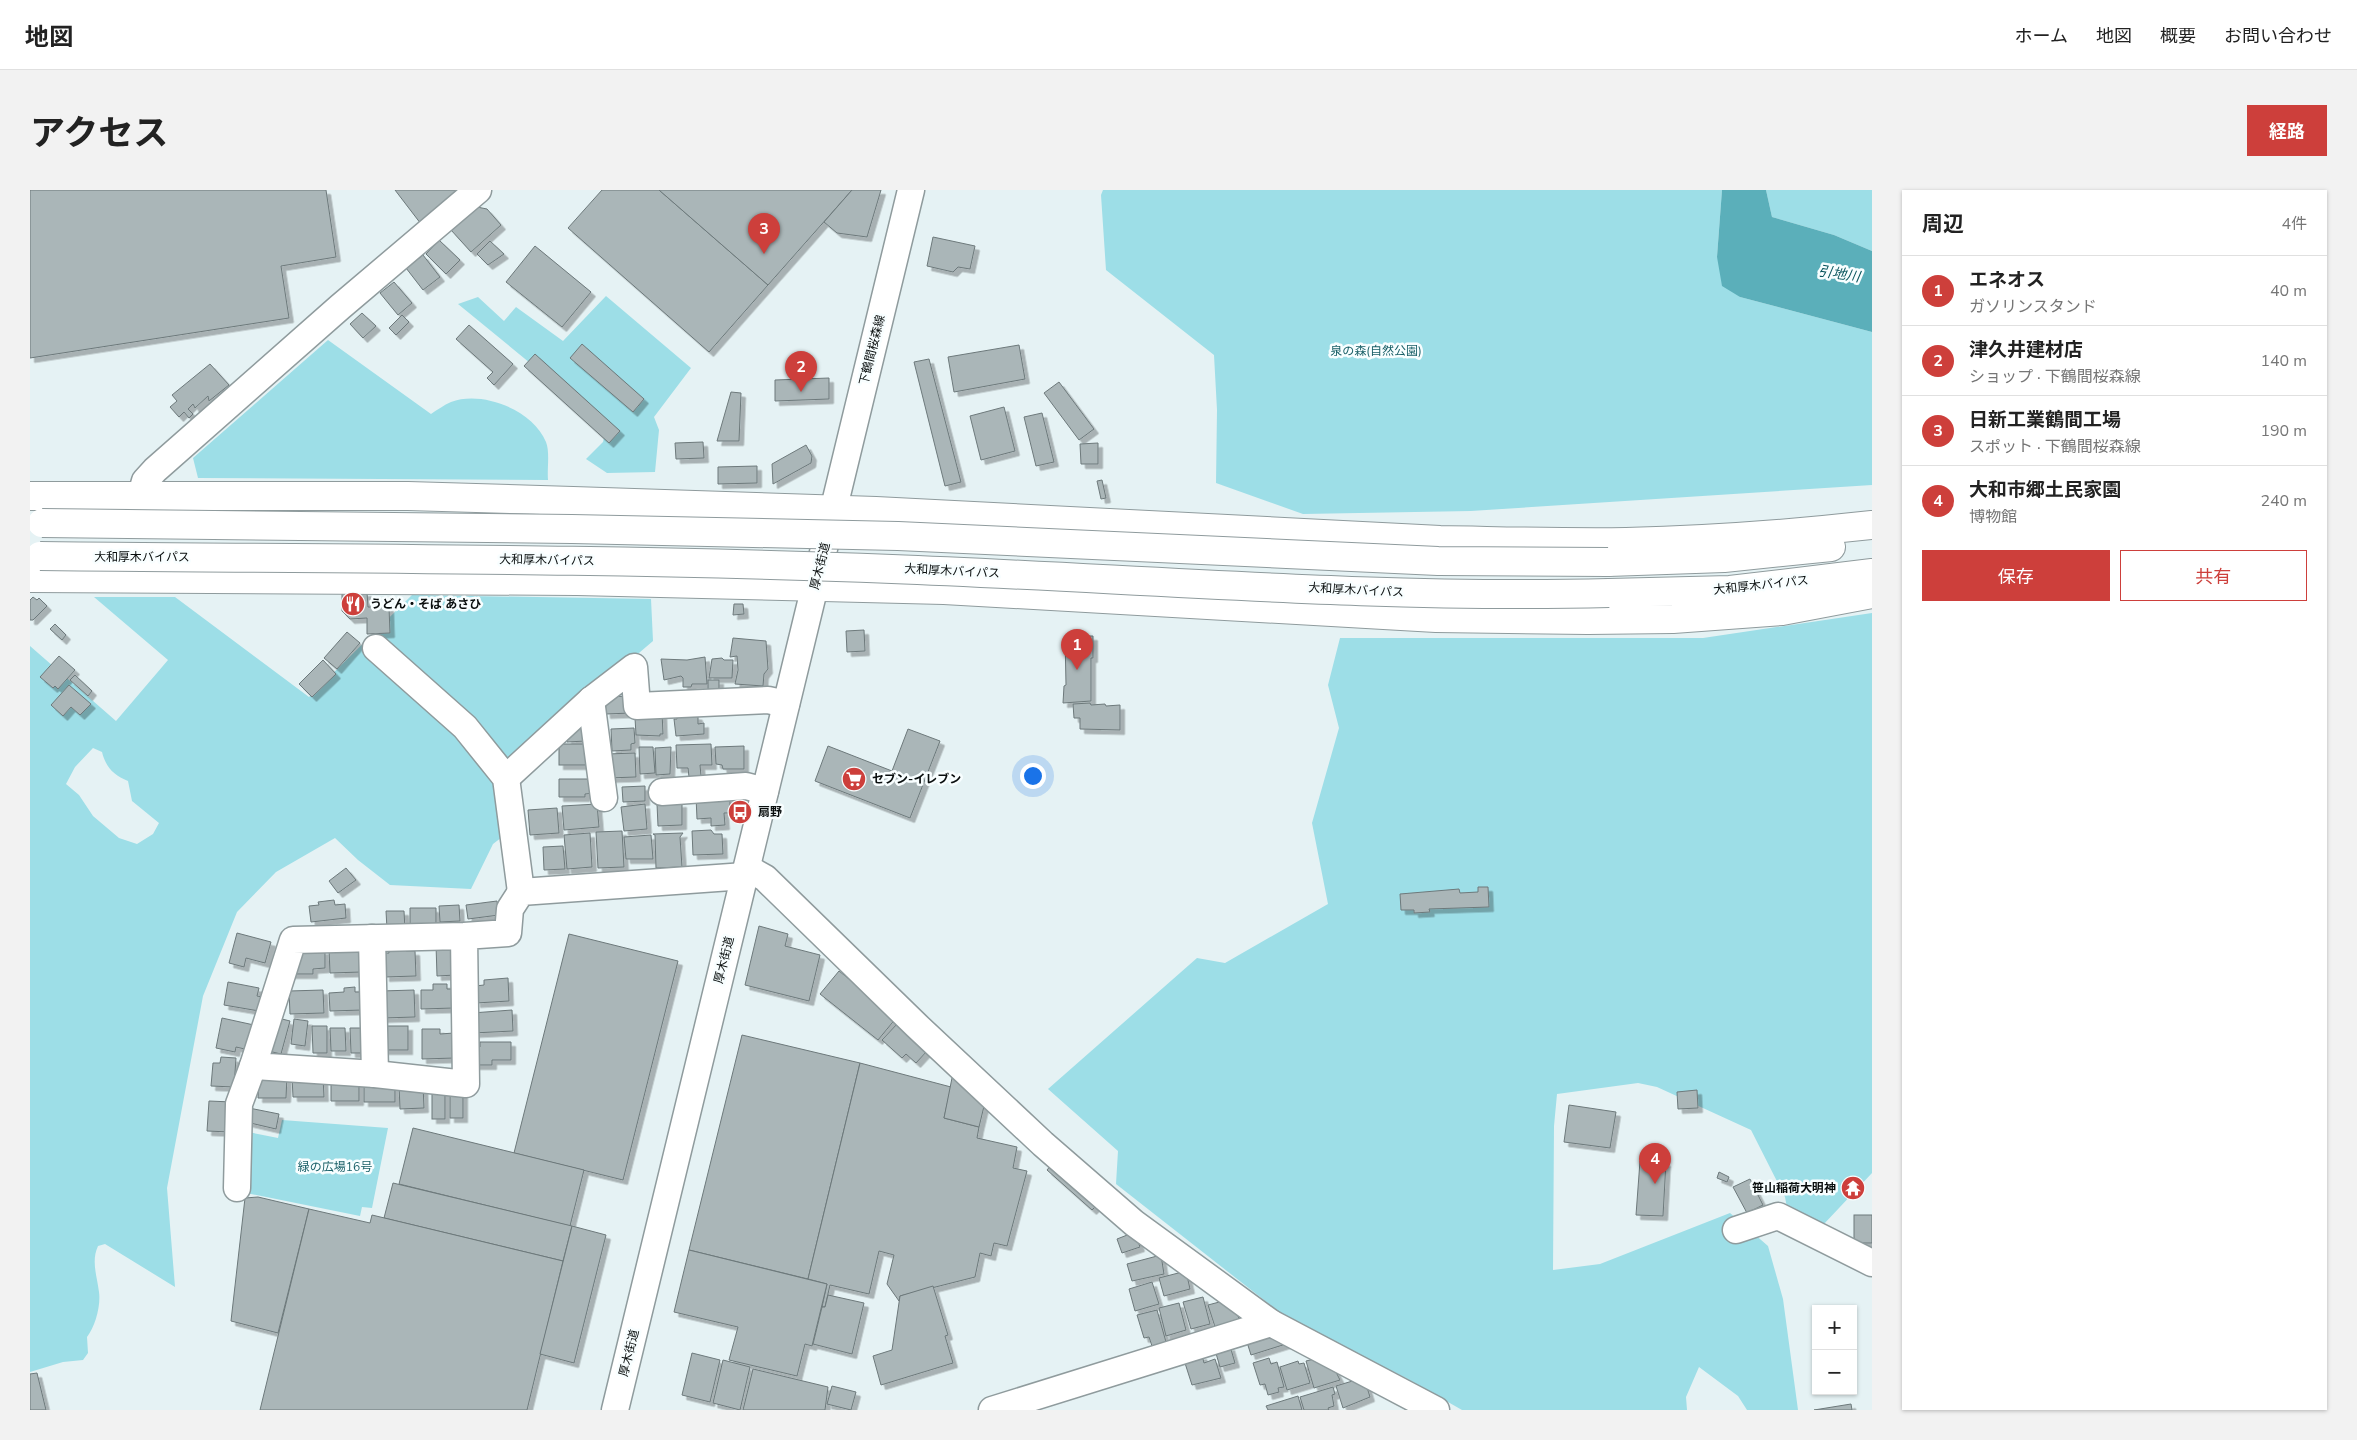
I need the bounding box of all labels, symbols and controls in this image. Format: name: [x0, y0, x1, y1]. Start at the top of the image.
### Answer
text: 地図: [25, 21, 73, 53]
text: ホーム: [2015, 24, 2068, 48]
text: 地図: [2096, 24, 2132, 48]
text: 概要: [2160, 24, 2196, 48]
text: お問い合わせ: [2224, 24, 2332, 48]
button: 経路: [2247, 105, 2327, 156]
text: アクセス: [30, 110, 168, 157]
text: 周辺: [1922, 210, 1964, 238]
pin: 3: [748, 213, 780, 254]
text: 4件: [2281, 213, 2307, 235]
water label: 引地川: [1817, 261, 1863, 287]
text: エネオス: [1969, 267, 2045, 293]
text: 1: [1933, 280, 1943, 302]
text: 40 m: [2270, 280, 2307, 302]
text: ガソリンスタンド: [1969, 296, 2097, 318]
street label: 下鶴間桜森線: [856, 313, 888, 387]
text: 津久井建材店: [1969, 337, 2083, 363]
park label: 泉の森(自然公園): [1330, 343, 1422, 359]
text: 2: [1933, 350, 1943, 372]
text: 140 m: [2260, 350, 2307, 372]
pin: 2: [785, 351, 817, 392]
text: ショップ · 下鶴間桜森線: [1969, 366, 2141, 388]
text: 日新工業鶴間工場: [1969, 407, 2121, 433]
text: 3: [1933, 420, 1943, 442]
text: 190 m: [2260, 420, 2307, 442]
text: スポット · 下鶴間桜森線: [1969, 436, 2141, 458]
text: 大和市郷土民家園: [1969, 477, 2121, 503]
text: 4: [1933, 490, 1943, 512]
text: 240 m: [2260, 490, 2307, 512]
text: 博物館: [1969, 506, 2017, 528]
street label: 厚木街道: [806, 541, 834, 591]
street label: 大和厚木バイパス: [94, 549, 190, 565]
button: 保存: [1922, 550, 2110, 601]
button: 共有: [2120, 550, 2307, 601]
street label: 大和厚木バイパス: [499, 551, 595, 569]
street label: 大和厚木バイパス: [904, 561, 1000, 581]
street label: 大和厚木バイパス: [1713, 572, 1809, 598]
street label: 大和厚木バイパス: [1308, 580, 1404, 600]
restaurant icon: うどん・そば あさひ: [340, 591, 366, 617]
place label: うどん・そば あさひ: [370, 596, 481, 612]
pin: 1: [1061, 629, 1093, 670]
your location: [1020, 763, 1046, 789]
supermarket icon: セブン-イレブン: [841, 766, 867, 792]
place label: セブン-イレブン: [872, 771, 961, 787]
bus stop icon: 扇野: [727, 799, 753, 825]
place label: 扇野: [758, 804, 782, 820]
street label: 厚木街道: [710, 935, 738, 985]
pin: 4: [1639, 1143, 1671, 1184]
park label: 緑の広場16号: [298, 1159, 372, 1175]
temple icon: 笹山稲荷大明神: [1840, 1175, 1866, 1201]
place label: 笹山稲荷大明神: [1752, 1180, 1836, 1196]
map controls: [1812, 1305, 1857, 1395]
button: +: [1812, 1305, 1857, 1350]
street label: 厚木街道: [615, 1328, 643, 1378]
button: −: [1812, 1350, 1857, 1395]

